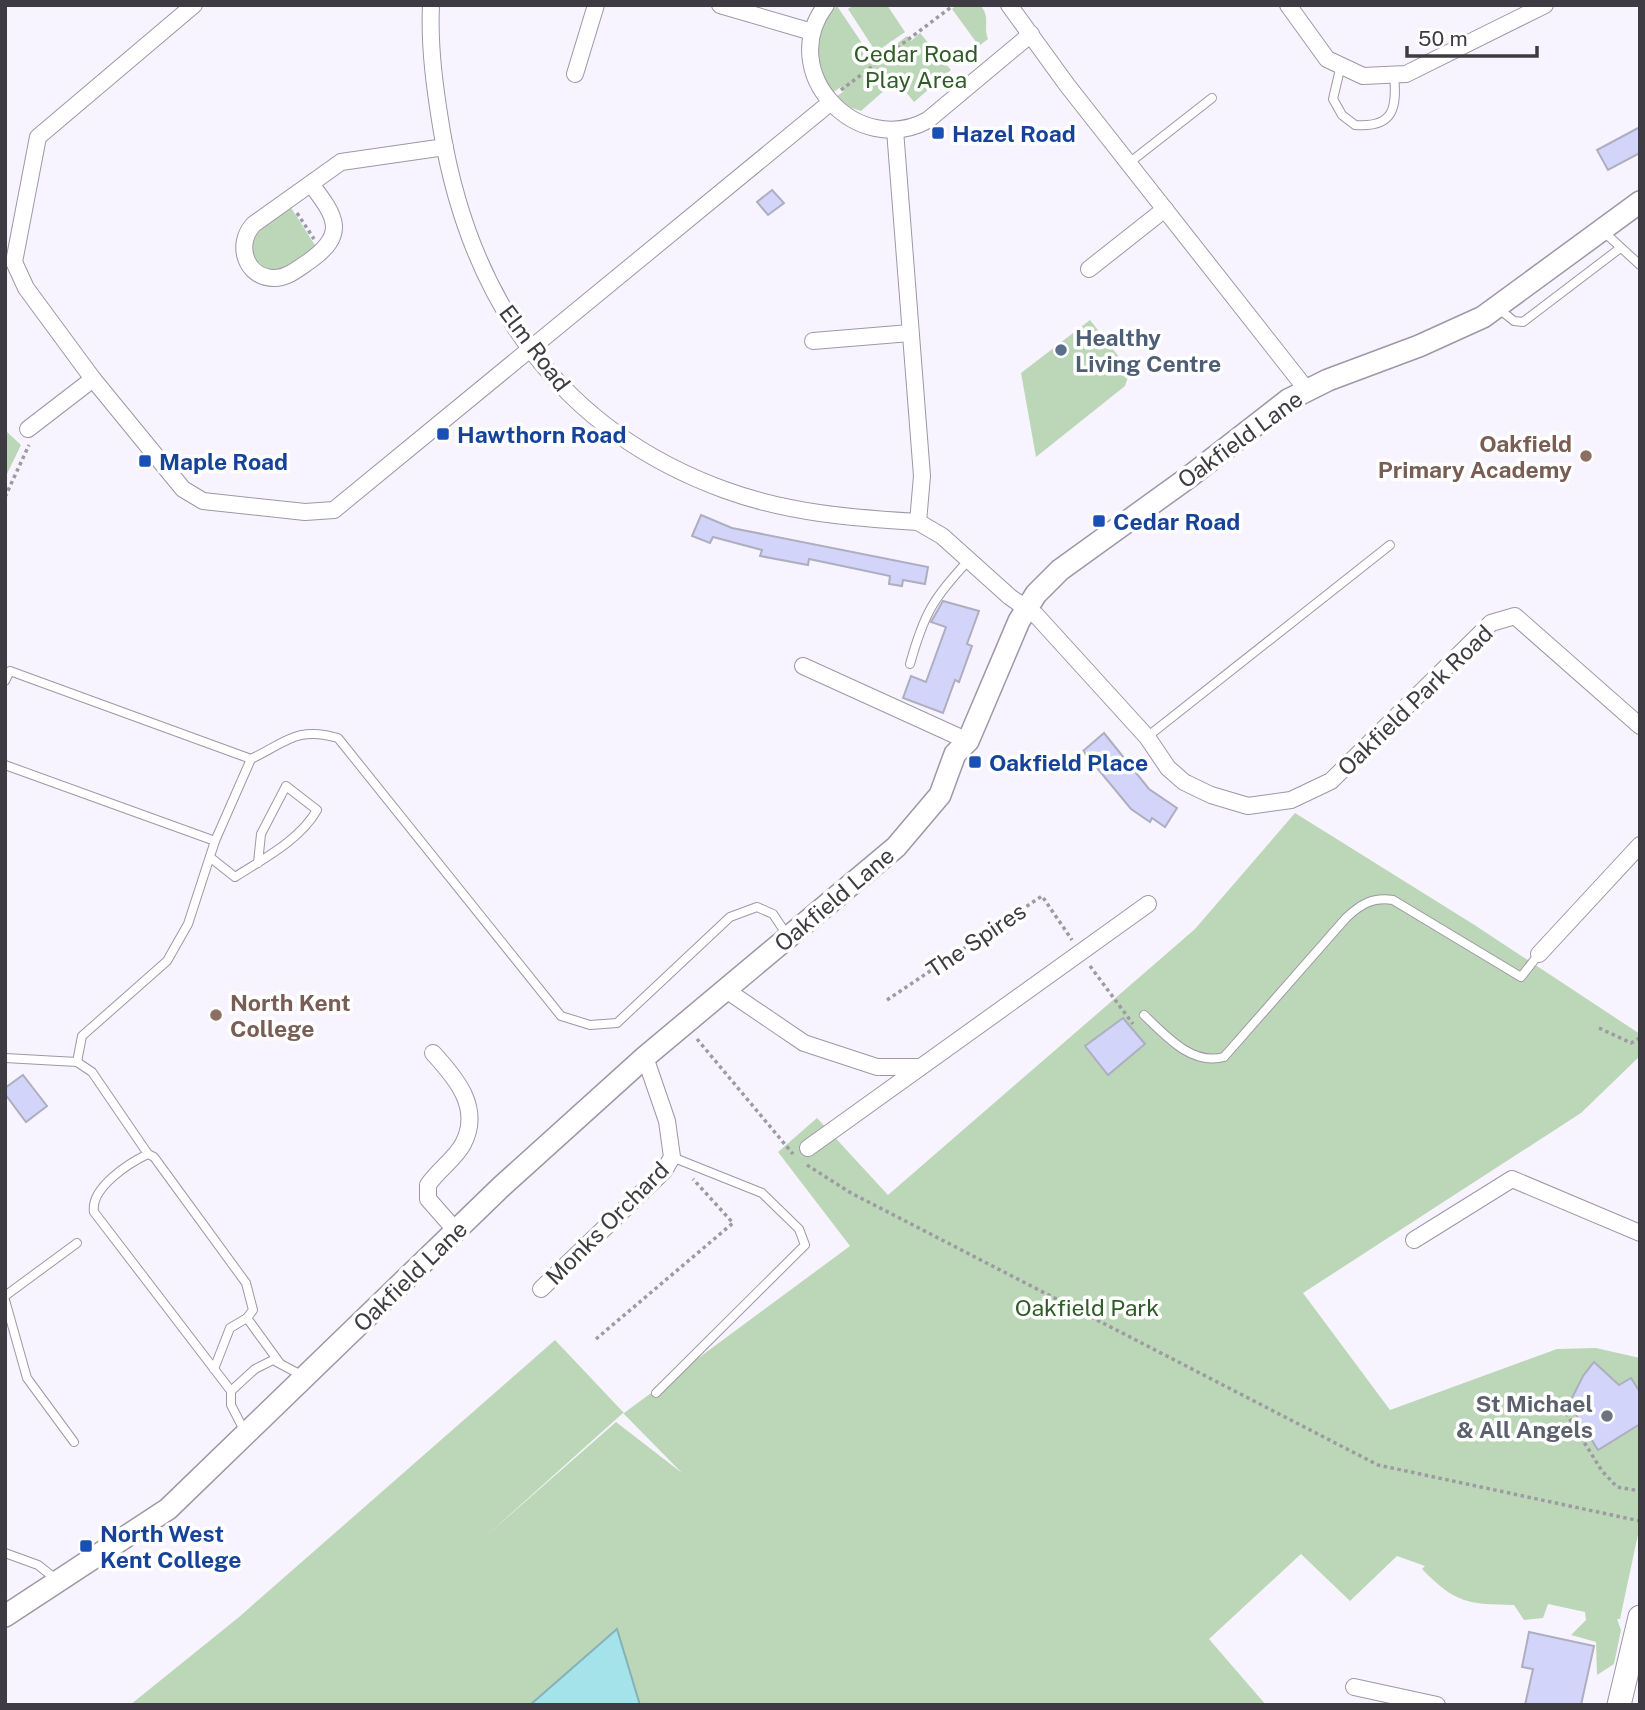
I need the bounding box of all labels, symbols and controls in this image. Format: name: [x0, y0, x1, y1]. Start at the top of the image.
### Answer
scale bar: [1407, 14, 1536, 58]
text: 50 m: [1418, 26, 1468, 51]
park label: Cedar Road Play Area: [854, 40, 978, 93]
place label: Hazel Road: [952, 120, 1076, 147]
marker: Hazel Road: [930, 125, 946, 141]
street label: Elm Road: [494, 300, 576, 396]
place label: Healthy Living Centre: [1075, 324, 1221, 377]
marker: Healthy Living Centre: [1053, 342, 1069, 358]
street label: Oakfield Lane: [1172, 385, 1308, 493]
place label: Hawthorn Road: [457, 421, 626, 448]
marker: Hawthorn Road: [435, 426, 451, 442]
place label: Oakfield Primary Academy: [1378, 430, 1572, 483]
place label: Maple Road: [159, 448, 288, 475]
marker: Oakfield Primary Academy: [1578, 448, 1594, 464]
marker: Maple Road: [137, 453, 153, 469]
place label: Cedar Road: [1113, 508, 1240, 535]
marker: Cedar Road: [1091, 513, 1107, 529]
street label: Oakfield Park Road: [1332, 619, 1498, 781]
place label: Oakfield Place: [989, 749, 1148, 776]
marker: Oakfield Place: [967, 754, 983, 770]
street label: Oakfield Lane: [769, 841, 899, 957]
street label: The Spires: [921, 897, 1031, 983]
place label: North Kent College: [230, 989, 351, 1042]
marker: North Kent College: [208, 1007, 224, 1023]
street label: Monks Orchard: [540, 1156, 674, 1290]
street label: Oakfield Lane: [348, 1215, 472, 1337]
park label: Oakfield Park: [1015, 1294, 1159, 1321]
place label: St Michael & All Angels: [1456, 1390, 1593, 1443]
marker: St Michael & All Angels: [1599, 1408, 1615, 1424]
place label: North West Kent College: [100, 1520, 241, 1573]
marker: North West Kent College: [78, 1538, 94, 1554]

